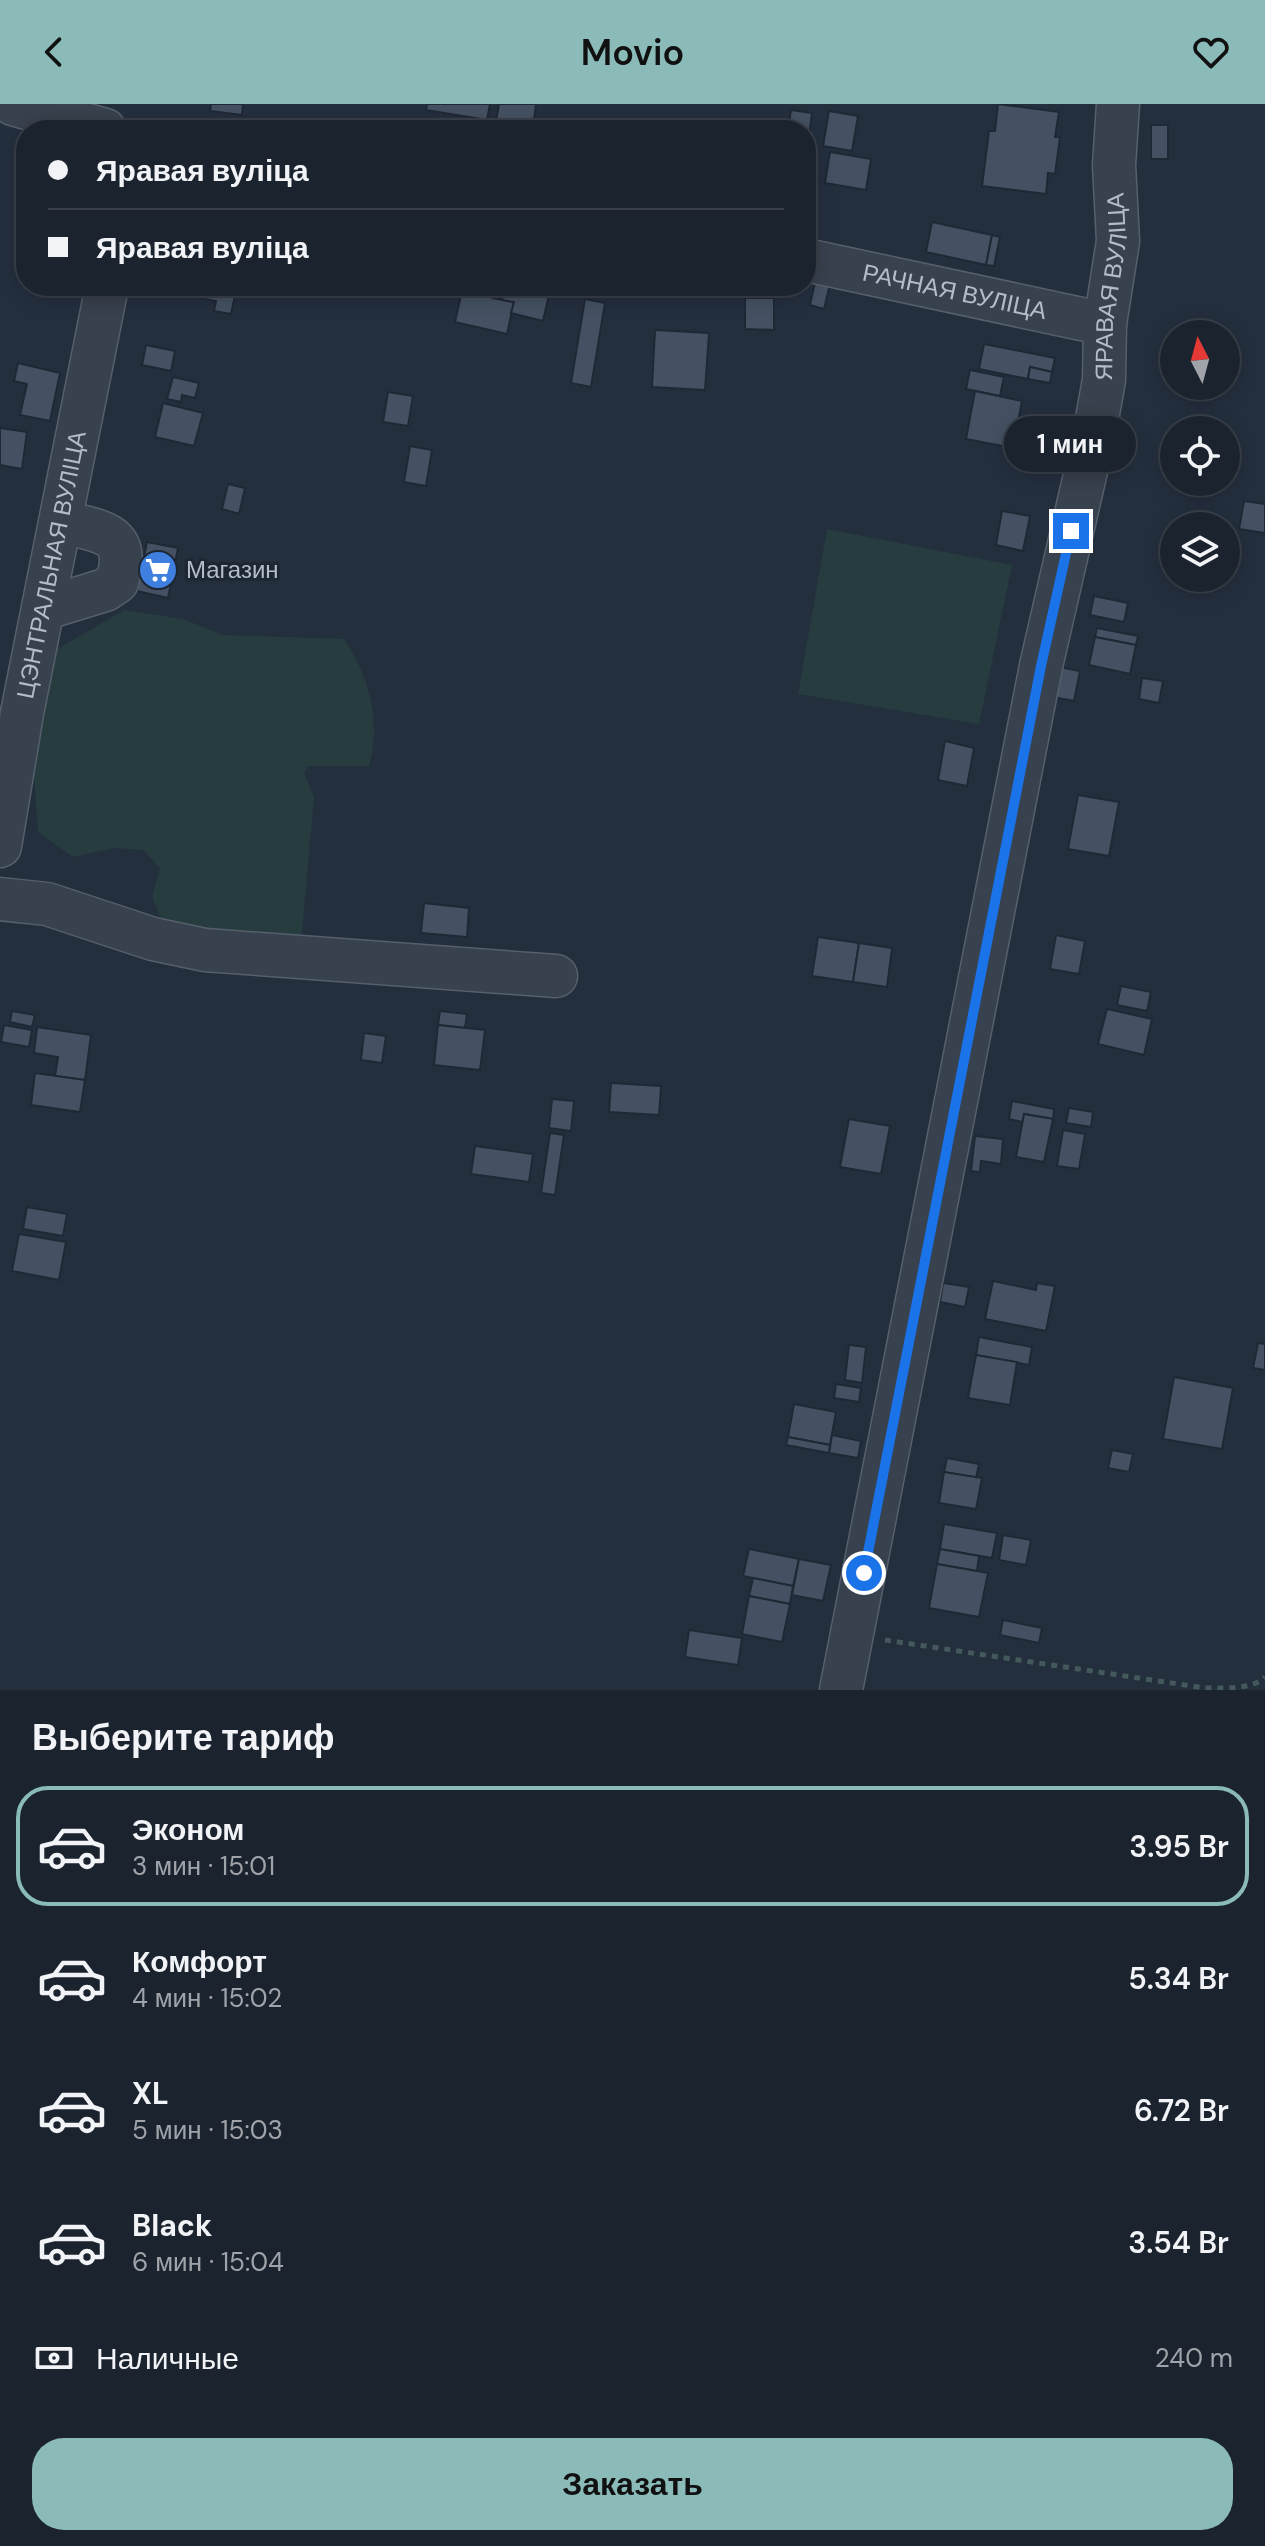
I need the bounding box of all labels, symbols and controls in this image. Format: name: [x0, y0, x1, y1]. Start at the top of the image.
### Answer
text: Movio: [581, 29, 684, 76]
icon: back: [32, 30, 76, 74]
icon: heart: [1189, 30, 1233, 74]
text: Яравая вуліца: [96, 151, 309, 190]
street label: ЯРАВАЯ ВУЛІЦА: [1088, 192, 1134, 381]
text: Яравая вуліца: [96, 228, 309, 267]
street label: РАЧНАЯ ВУЛІЦА: [860, 257, 1050, 326]
north arrow: [1160, 320, 1240, 400]
map controls: [1160, 320, 1240, 592]
callout: 1 мин: [1005, 415, 1137, 471]
button: locate: [1160, 416, 1240, 496]
text: 1 мин: [1037, 427, 1103, 461]
street label: ЦЭНТРАЛЬНАЯ ВУЛІЦА: [9, 428, 93, 701]
button: layers: [1160, 512, 1240, 592]
route end: [1053, 513, 1089, 549]
supermarket icon: Магазин: [137, 549, 179, 591]
place label: Магазин: [186, 554, 279, 585]
route start: [846, 1555, 882, 1591]
text: Выберите тариф: [32, 1714, 335, 1761]
icon: car: [36, 1810, 108, 1882]
text: Эконом: [132, 1810, 245, 1849]
text: 3.95 Br: [1129, 1827, 1229, 1866]
text: 3 мин · 15:01: [132, 1849, 275, 1883]
icon: car: [36, 1942, 108, 2014]
text: Комфорт: [132, 1942, 267, 1981]
text: 5.34 Br: [1128, 1959, 1229, 1998]
text: 4 мин · 15:02: [132, 1981, 282, 2015]
icon: car: [36, 2074, 108, 2146]
text: XL: [132, 2074, 169, 2113]
text: 6.72 Br: [1134, 2091, 1229, 2130]
text: 5 мин · 15:03: [132, 2113, 283, 2147]
icon: car: [36, 2206, 108, 2278]
text: Black: [132, 2206, 212, 2245]
text: 3.54 Br: [1128, 2223, 1229, 2262]
text: 6 мин · 15:04: [132, 2245, 284, 2279]
icon: cash: [32, 2336, 76, 2380]
text: Наличные: [96, 2339, 239, 2378]
text: 240 m: [1155, 2341, 1233, 2375]
button: Заказать: [32, 2438, 1233, 2530]

